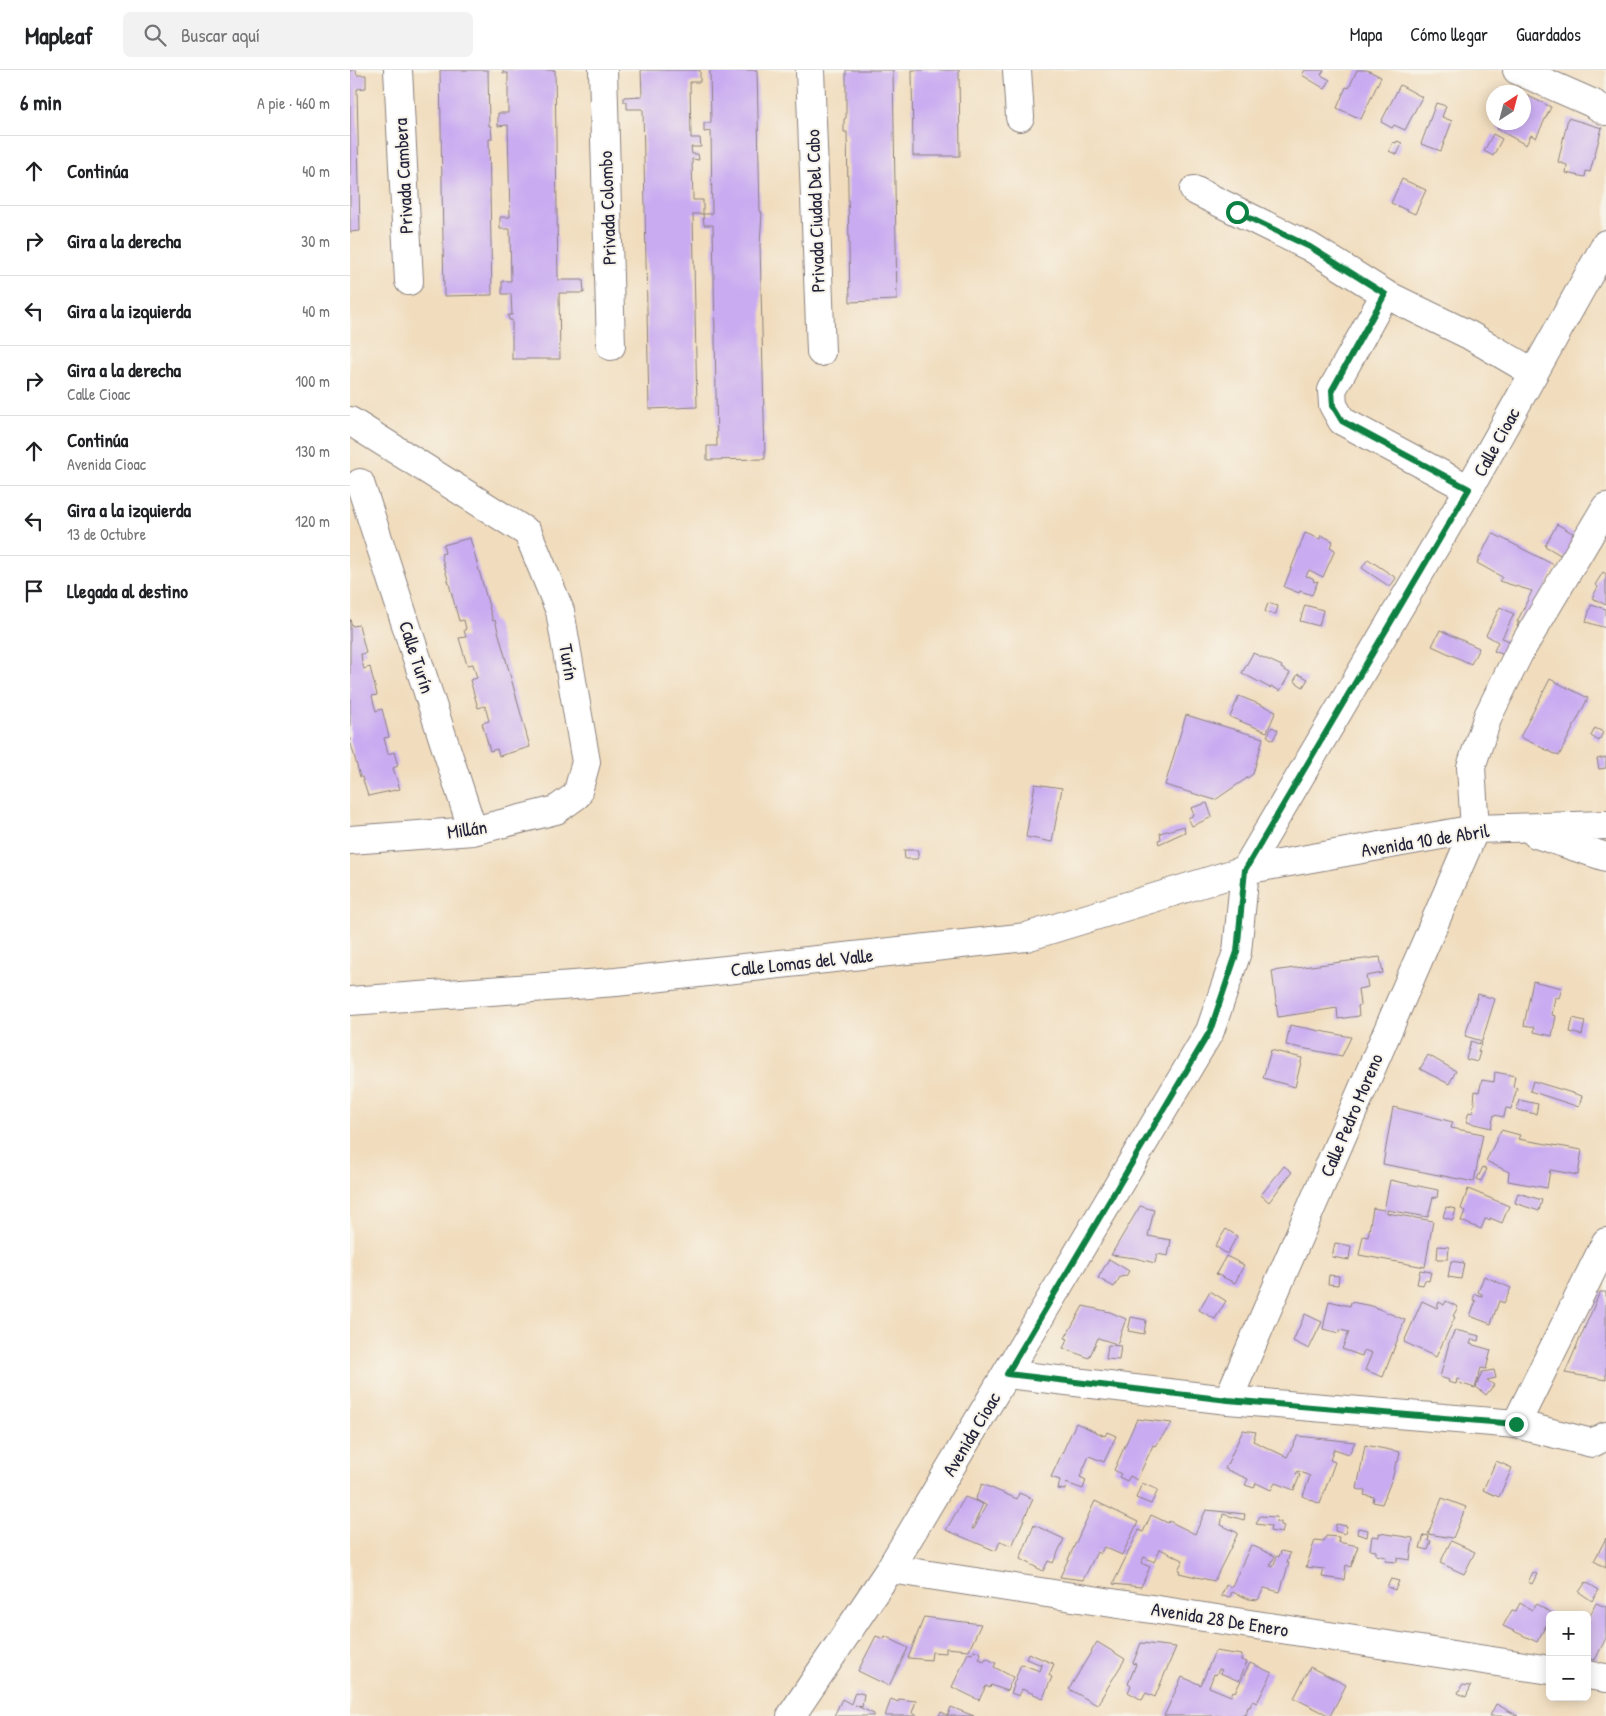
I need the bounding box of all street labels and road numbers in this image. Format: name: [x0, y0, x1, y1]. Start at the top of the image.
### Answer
street label: Privada Cambera: [387, 117, 419, 235]
street label: Privada Ciudad Del Cabo: [799, 129, 831, 293]
street label: Privada Colombo: [592, 150, 622, 266]
street label: Calle Cioac: [1466, 402, 1526, 481]
street label: Calle Turín: [393, 617, 441, 697]
street label: Turín: [553, 642, 585, 682]
street label: Millán: [445, 813, 489, 845]
street label: Avenida 10 de Abril: [1359, 817, 1492, 863]
street label: Calle Lomas del Valle: [730, 942, 875, 982]
street label: Calle Pedro Moreno: [1313, 1049, 1389, 1181]
street label: Avenida Cioac: [936, 1387, 1007, 1481]
street label: Avenida 28 De Enero: [1150, 1595, 1291, 1643]

